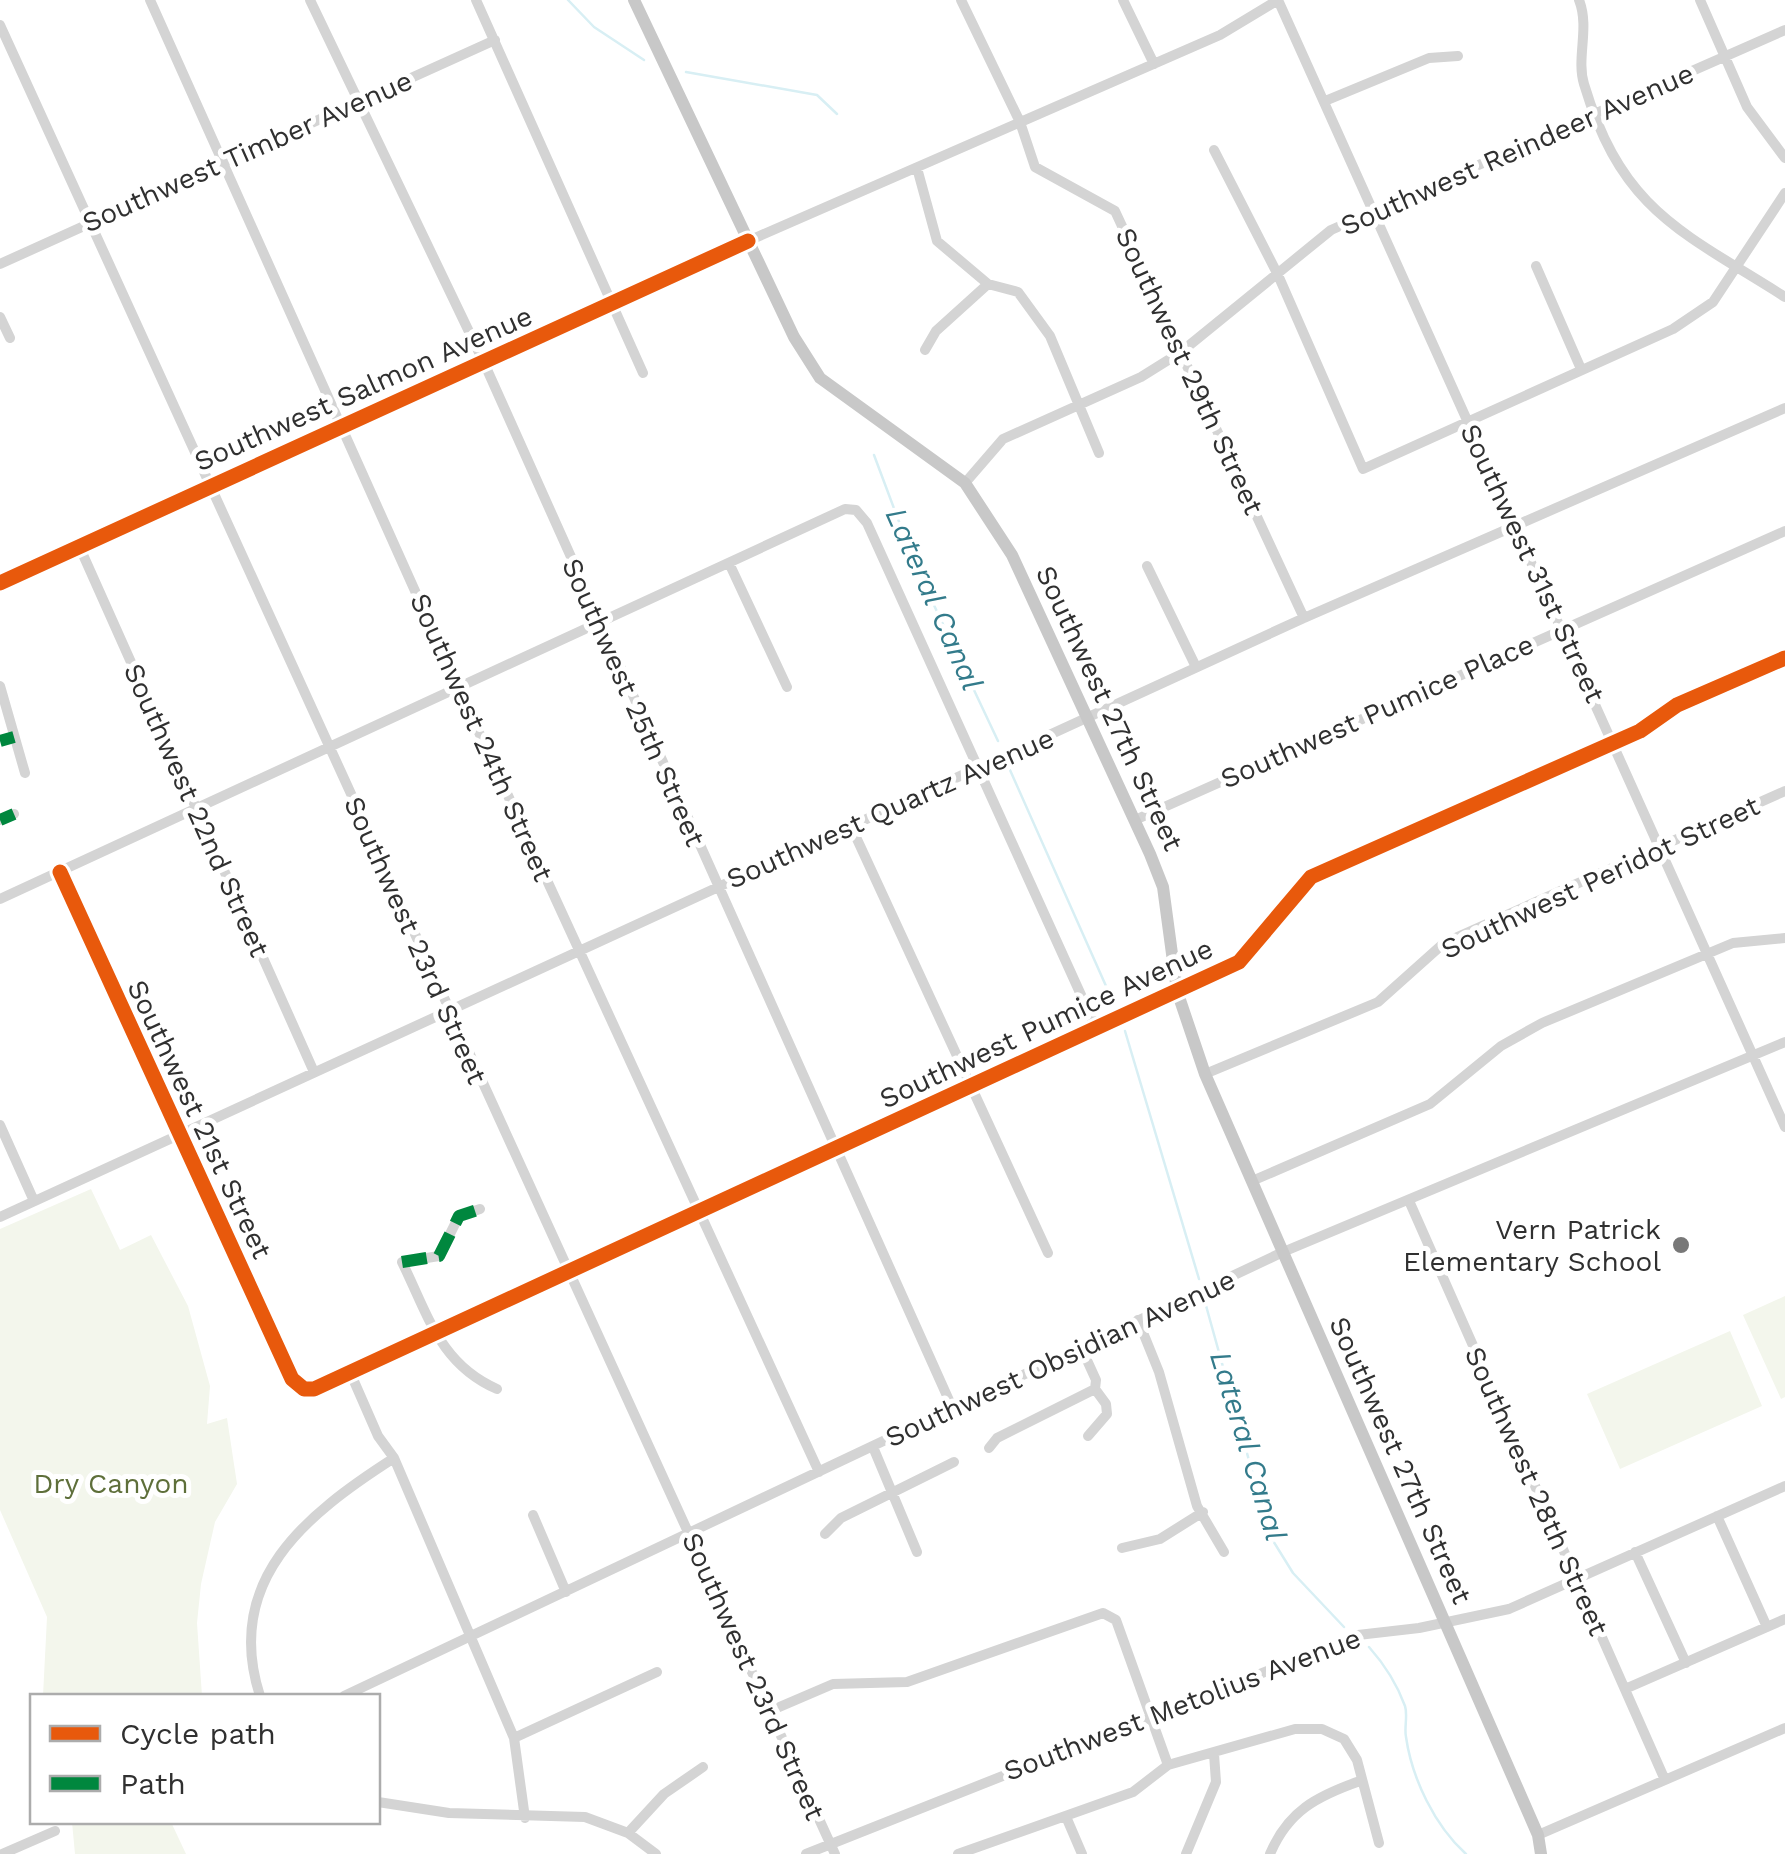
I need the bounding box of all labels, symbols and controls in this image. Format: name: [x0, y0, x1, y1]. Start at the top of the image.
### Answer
street label: Southwest Reindeer Avenue: [1335, 56, 1699, 242]
street label: Southwest Timber Avenue: [77, 64, 417, 239]
street label: Southwest 29th Street: [1109, 223, 1271, 520]
street label: Southwest Salmon Avenue: [189, 299, 537, 478]
street label: Southwest 31st Street: [1453, 419, 1612, 708]
water label: Lateral Canal: [879, 502, 990, 696]
street label: Southwest 25th Street: [555, 553, 712, 851]
street label: Southwest 27th Street: [1029, 561, 1190, 856]
street label: Southwest 24th Street: [403, 588, 560, 886]
street label: Southwest Pumice Place: [1216, 627, 1539, 796]
street label: Southwest 22nd Street: [117, 659, 276, 962]
street label: Southwest Quartz Avenue: [721, 721, 1059, 896]
street label: Southwest Peridot Street: [1436, 789, 1765, 966]
street label: Southwest 23rd Street: [337, 791, 494, 1089]
street label: Southwest Pumice Avenue: [874, 932, 1218, 1115]
street label: Southwest 21st Street: [120, 975, 279, 1264]
place label: Vern Patrick Elementary School: [1403, 1213, 1661, 1278]
marker: Vern Patrick Elementary School: [1670, 1234, 1692, 1256]
street label: Southwest Obsidian Avenue: [880, 1263, 1240, 1454]
street label: Southwest 27th Street: [1322, 1312, 1479, 1609]
street label: Southwest 28th Street: [1458, 1342, 1615, 1641]
water label: Lateral Canal: [1203, 1347, 1294, 1545]
park label: Dry Canyon: [33, 1467, 189, 1500]
street label: Southwest 23rd Street: [675, 1527, 832, 1825]
street label: Southwest Metolius Avenue: [999, 1621, 1365, 1788]
legend: [30, 1694, 380, 1824]
text: Cycle path: [120, 1716, 276, 1751]
text: Path: [120, 1766, 186, 1801]

